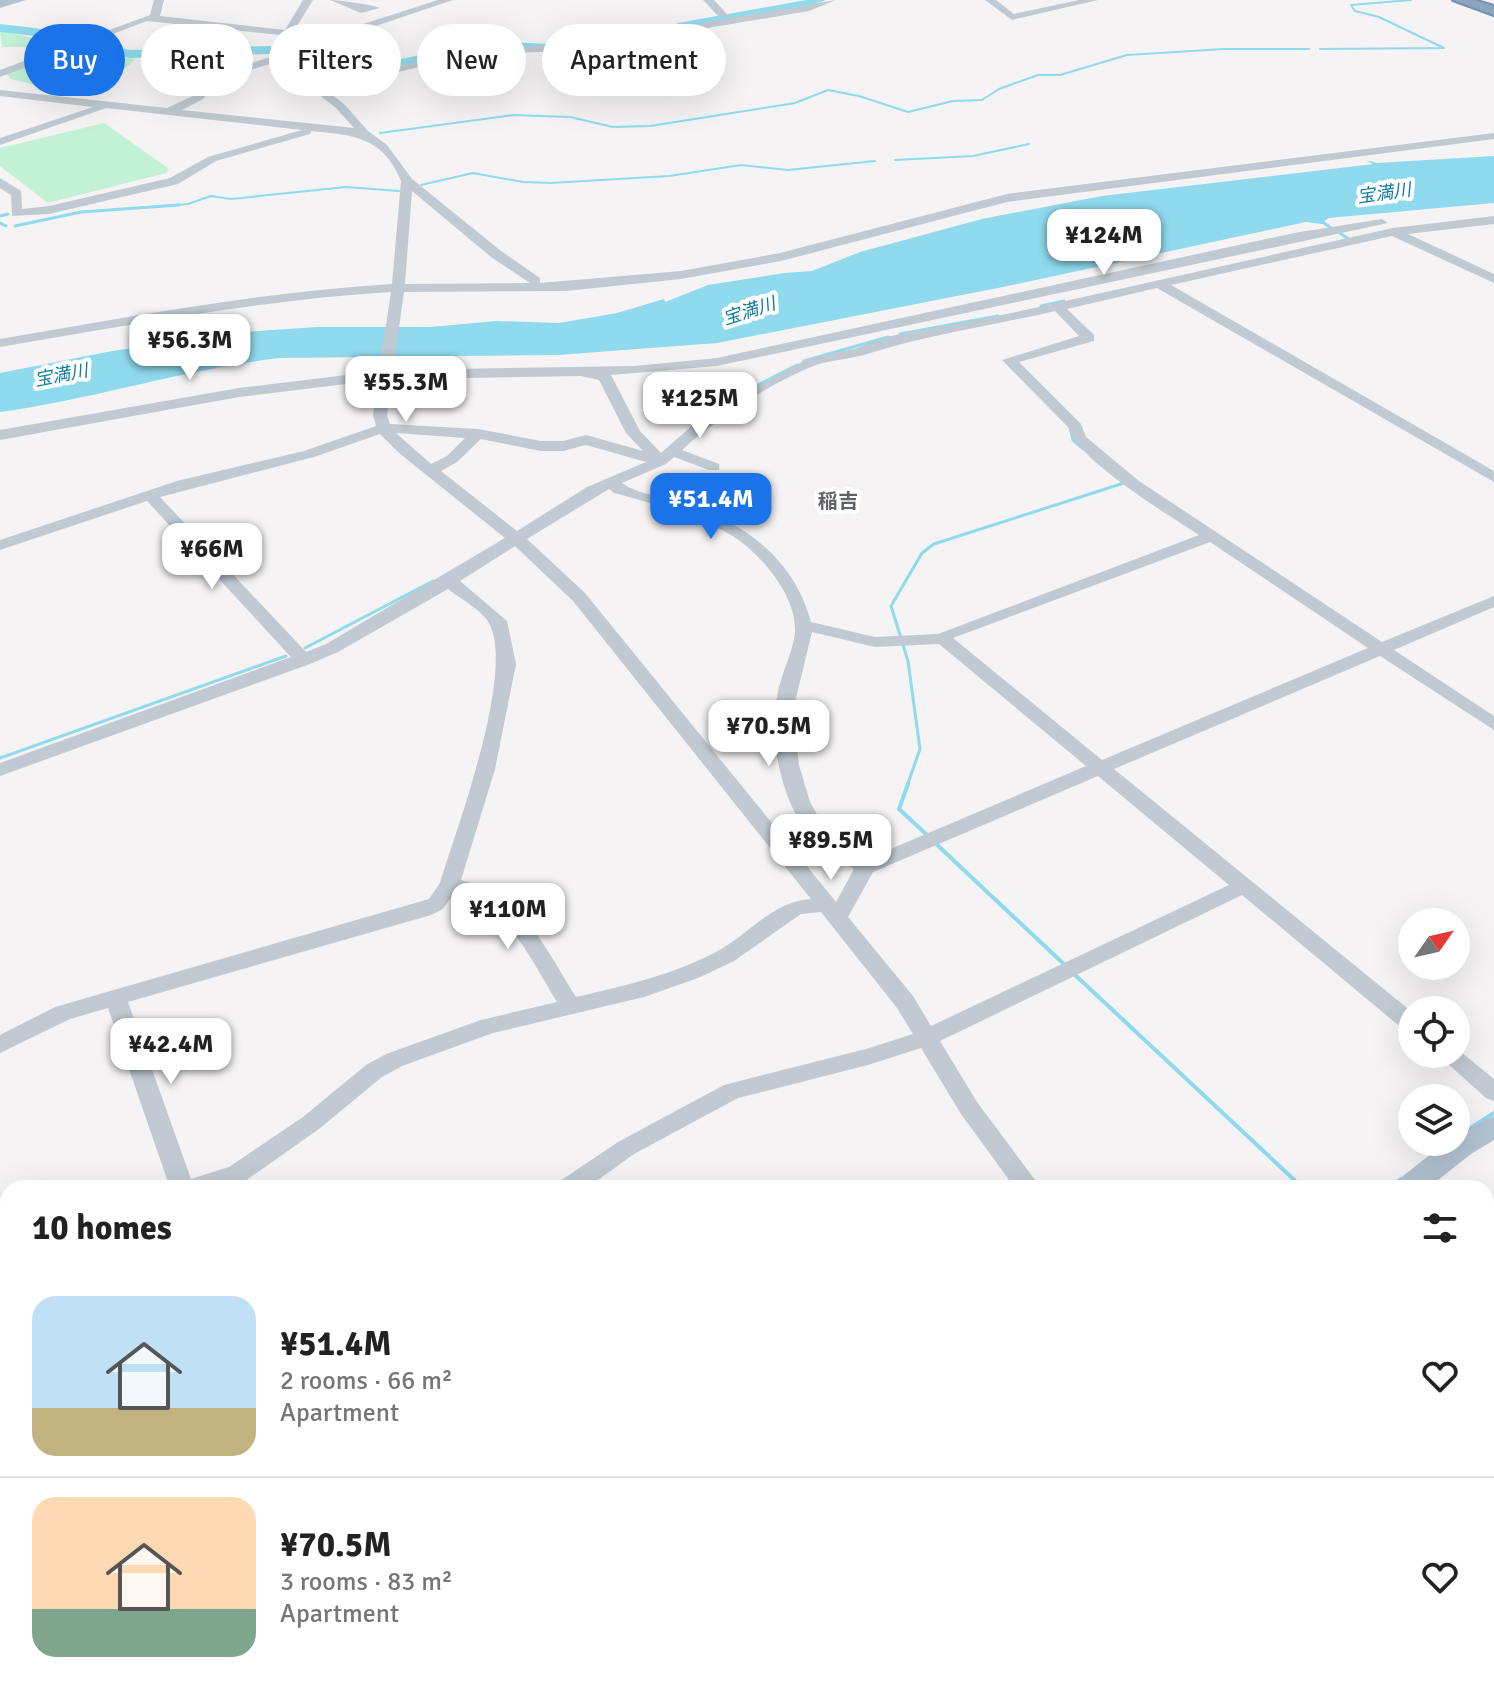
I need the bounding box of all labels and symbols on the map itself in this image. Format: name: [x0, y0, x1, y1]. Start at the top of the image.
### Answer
water label: 宝満川: [1356, 178, 1414, 208]
pin: ¥124M: [1048, 209, 1160, 277]
water label: 宝満川: [720, 292, 780, 330]
pin: ¥56.3M: [125, 314, 255, 382]
pin: ¥55.3M: [341, 356, 471, 424]
water label: 宝満川: [32, 359, 92, 391]
pin: ¥125M: [644, 372, 756, 440]
pin: ¥51.4M: [646, 473, 776, 541]
district label: 稲吉: [818, 489, 858, 514]
pin: ¥66M: [165, 523, 259, 591]
pin: ¥70.5M: [704, 700, 834, 768]
pin: ¥89.5M: [766, 814, 896, 882]
pin: ¥110M: [452, 883, 564, 951]
north arrow: [1398, 908, 1470, 980]
pin: ¥42.4M: [106, 1018, 236, 1086]

